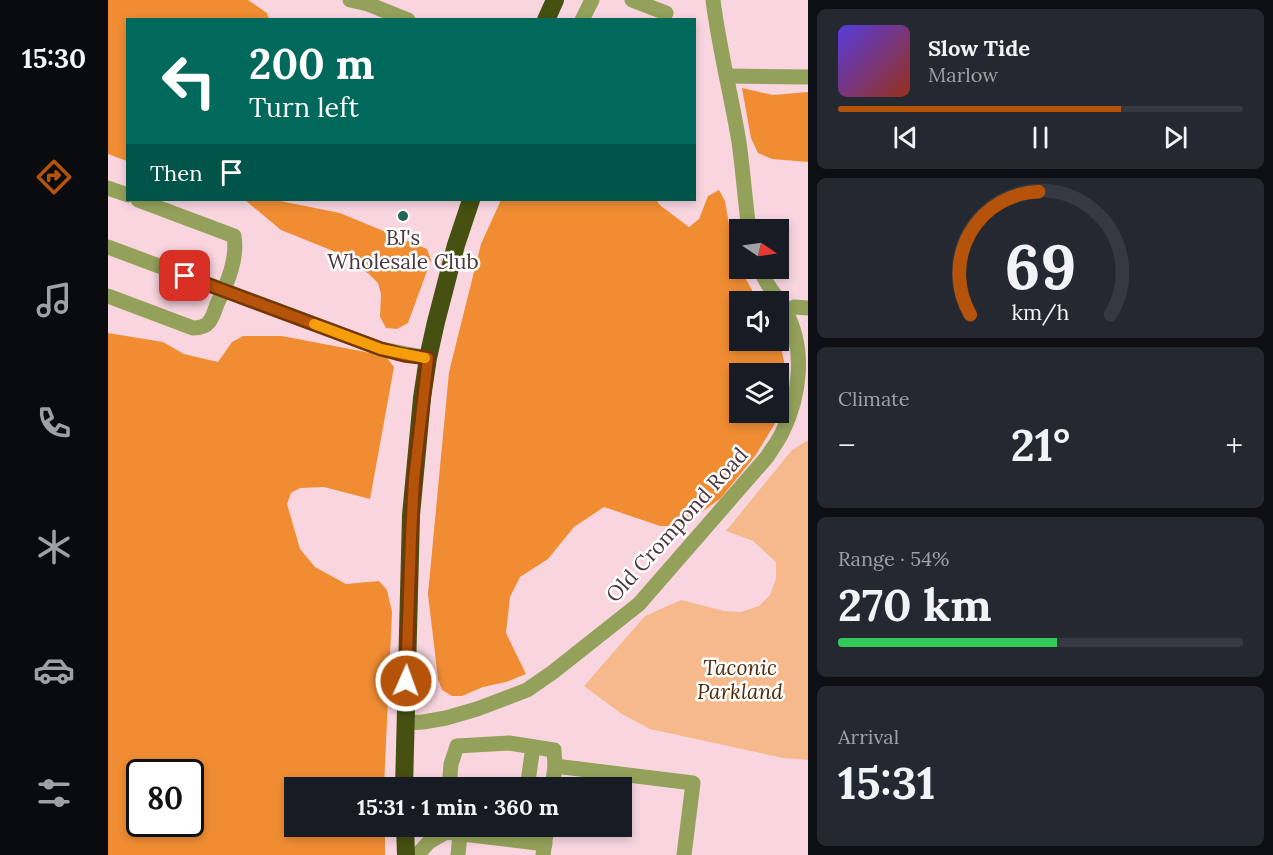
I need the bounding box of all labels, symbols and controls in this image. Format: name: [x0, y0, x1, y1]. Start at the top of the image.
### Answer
text: Slow Tide: [928, 34, 1030, 62]
text: 200 m: [249, 37, 375, 91]
text: 15:30: [22, 41, 86, 75]
icon: left: [150, 42, 228, 120]
text: Marlow: [928, 62, 998, 87]
text: Turn left: [249, 90, 359, 124]
icon: previous: [889, 121, 922, 154]
icon: pause: [1024, 121, 1057, 154]
icon: next: [1159, 121, 1192, 154]
icon: directions: [33, 156, 75, 198]
icon: arrive: [215, 156, 248, 189]
text: Then: [150, 159, 203, 187]
marker: BJ's Wholesale Club: [396, 209, 410, 223]
north arrow: [729, 219, 789, 279]
map controls: [729, 219, 789, 423]
place label: BJ's Wholesale Club: [327, 224, 479, 275]
text: 69: [1005, 226, 1076, 306]
pin: [159, 250, 210, 301]
icon: arrive: [168, 259, 201, 292]
icon: music: [33, 279, 75, 321]
button: sound: [729, 291, 789, 351]
text: km/h: [1012, 299, 1070, 327]
button: layers: [729, 363, 789, 423]
text: Climate: [838, 386, 910, 411]
icon: phone: [33, 402, 75, 444]
text: 21°: [1011, 416, 1070, 473]
text: −: [838, 424, 856, 466]
text: +: [1225, 424, 1243, 466]
street label: Old Crompond Road: [600, 441, 753, 608]
icon: climate: [33, 526, 75, 568]
text: Range · 54%: [838, 546, 949, 571]
text: 270 km: [838, 576, 992, 633]
icon: car: [33, 649, 75, 691]
position arrow: [374, 649, 438, 713]
park label: Taconic Parkland: [697, 654, 783, 705]
text: Arrival: [838, 724, 899, 749]
text: 15:31: [838, 754, 935, 811]
speed limit sign: 80: [126, 759, 204, 837]
icon: filters: [33, 772, 75, 814]
text: 15:31 · 1 min · 360 m: [357, 793, 559, 821]

